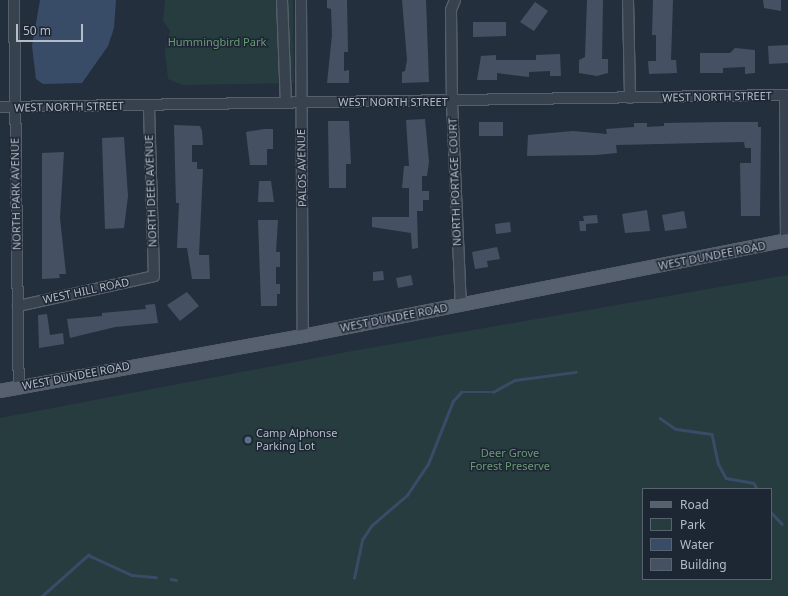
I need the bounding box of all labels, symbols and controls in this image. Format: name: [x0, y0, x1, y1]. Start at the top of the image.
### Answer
scale bar: [18, 16, 85, 42]
text: 50 m: [23, 22, 51, 39]
park label: Hummingbird Park: [168, 35, 266, 49]
street label: WEST NORTH STREET: [662, 89, 772, 105]
street label: WEST NORTH STREET: [338, 95, 448, 109]
street label: WEST NORTH STREET: [14, 99, 124, 115]
street label: NORTH PORTAGE COURT: [446, 118, 464, 246]
street label: PALOS AVENUE: [295, 129, 309, 207]
street label: NORTH DEER AVENUE: [142, 134, 160, 248]
street label: NORTH PARK AVENUE: [8, 138, 24, 250]
street label: WEST DUNDEE ROAD: [657, 239, 767, 273]
street label: WEST HILL ROAD: [42, 275, 130, 307]
street label: WEST DUNDEE ROAD: [339, 301, 449, 335]
street label: WEST DUNDEE ROAD: [21, 359, 131, 393]
place label: Camp Alphonse Parking Lot: [256, 427, 337, 453]
marker: Camp Alphonse Parking Lot: [243, 435, 253, 445]
park label: Deer Grove Forest Preserve: [470, 447, 550, 473]
legend: [642, 488, 772, 580]
text: Road: [680, 496, 709, 513]
text: Park: [680, 516, 705, 533]
text: Water: [680, 536, 714, 553]
text: Building: [680, 556, 727, 573]

